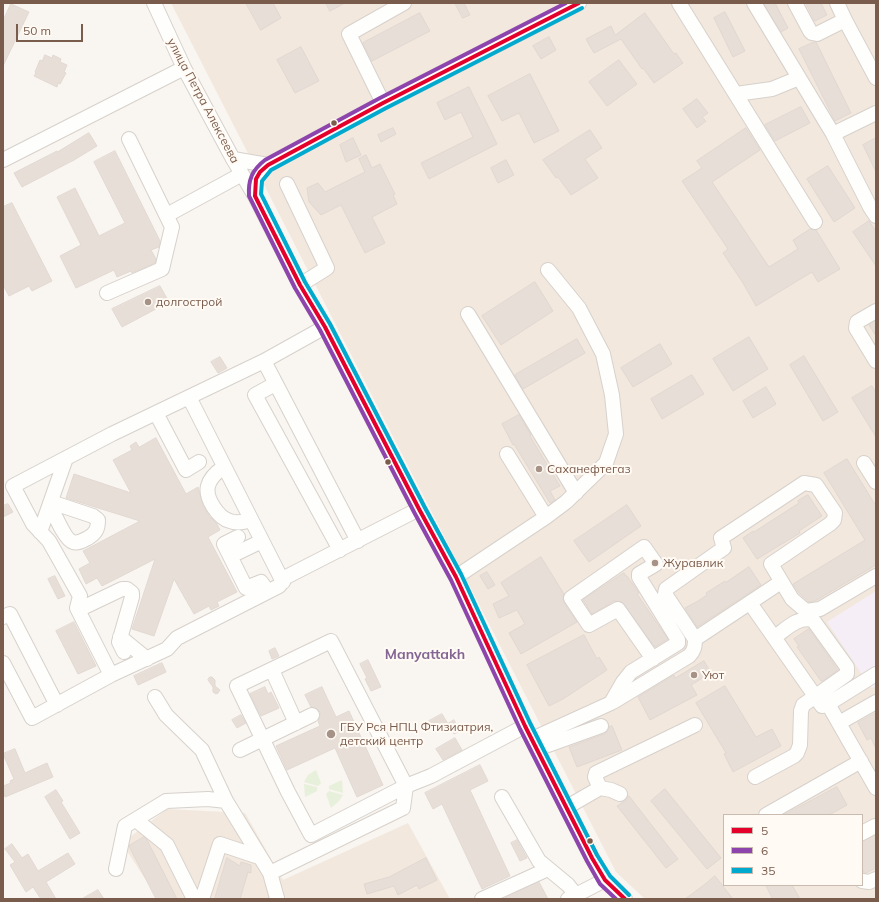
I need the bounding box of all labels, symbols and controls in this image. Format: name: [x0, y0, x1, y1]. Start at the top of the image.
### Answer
scale bar: [18, 16, 85, 42]
text: 50 m: [23, 23, 51, 38]
street label: улица Петра Алексеева: [164, 36, 242, 166]
unlabelled marker: [329, 118, 339, 128]
place label: долгострой: [156, 295, 222, 309]
marker: долгострой: [143, 297, 153, 307]
unlabelled marker: [383, 457, 393, 467]
place label: Саханефтегаз: [547, 462, 631, 476]
marker: Саханефтегаз: [534, 464, 544, 474]
place label: Журавлик: [663, 556, 723, 570]
marker: Журавлик: [650, 558, 660, 568]
district label: Manyattakh: [385, 647, 465, 663]
place label: Уют: [702, 668, 724, 682]
marker: Уют: [689, 670, 699, 680]
place label: ГБУ Рся НПЦ Фтизиатрия, детский центр: [340, 720, 493, 748]
marker: ГБУ Рся НПЦ Фтизиатрия, детский центр: [325, 728, 337, 740]
legend: [723, 814, 863, 886]
text: 5: [761, 823, 768, 838]
unlabelled marker: [585, 836, 595, 846]
text: 6: [761, 843, 768, 858]
text: 35: [761, 863, 775, 878]

